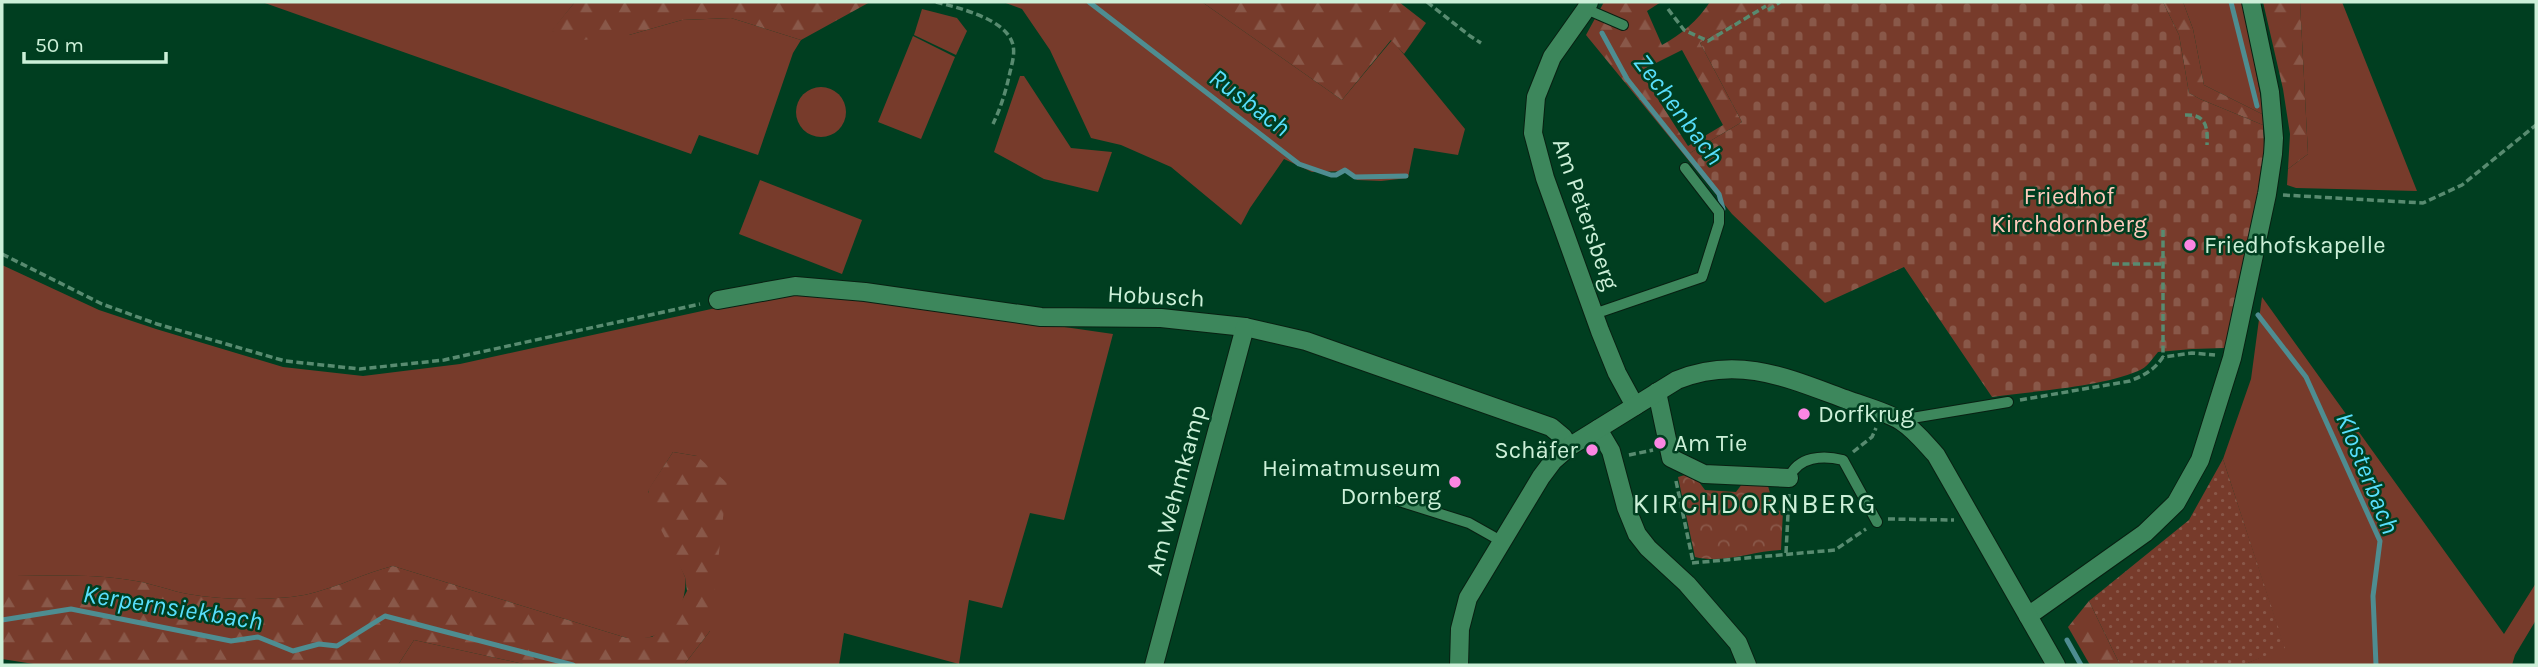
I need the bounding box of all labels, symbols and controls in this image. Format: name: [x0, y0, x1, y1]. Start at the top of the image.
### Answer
scale bar: [24, 21, 166, 65]
text: 50 m: [35, 33, 84, 57]
water label: Zechenbach: [1627, 48, 1730, 171]
water label: Rusbach: [1203, 62, 1296, 143]
street label: Am Petersberg: [1547, 134, 1625, 294]
park label: Friedhof Kirchdornberg: [1991, 182, 2148, 238]
place label: Friedhofskapelle: [2204, 231, 2386, 259]
marker: Friedhofskapelle: [2182, 237, 2198, 253]
street label: Hobusch: [1107, 279, 1205, 313]
place label: Dorfkrug: [1818, 400, 1915, 428]
street label: Am Wehmkamp: [1140, 402, 1212, 578]
marker: Dorfkrug: [1796, 406, 1812, 422]
water label: Klosterbach: [2329, 408, 2406, 539]
place label: Am Tie: [1674, 429, 1747, 457]
marker: Am Tie: [1652, 435, 1668, 451]
place label: Schäfer: [1494, 436, 1578, 464]
marker: Schäfer: [1584, 442, 1600, 458]
place label: Heimatmuseum Dornberg: [1262, 454, 1441, 510]
marker: Heimatmuseum Dornberg: [1447, 474, 1463, 490]
district label: KIRCHDORNBERG: [1632, 487, 1878, 520]
water label: Kerpernsiekbach: [81, 578, 265, 637]

